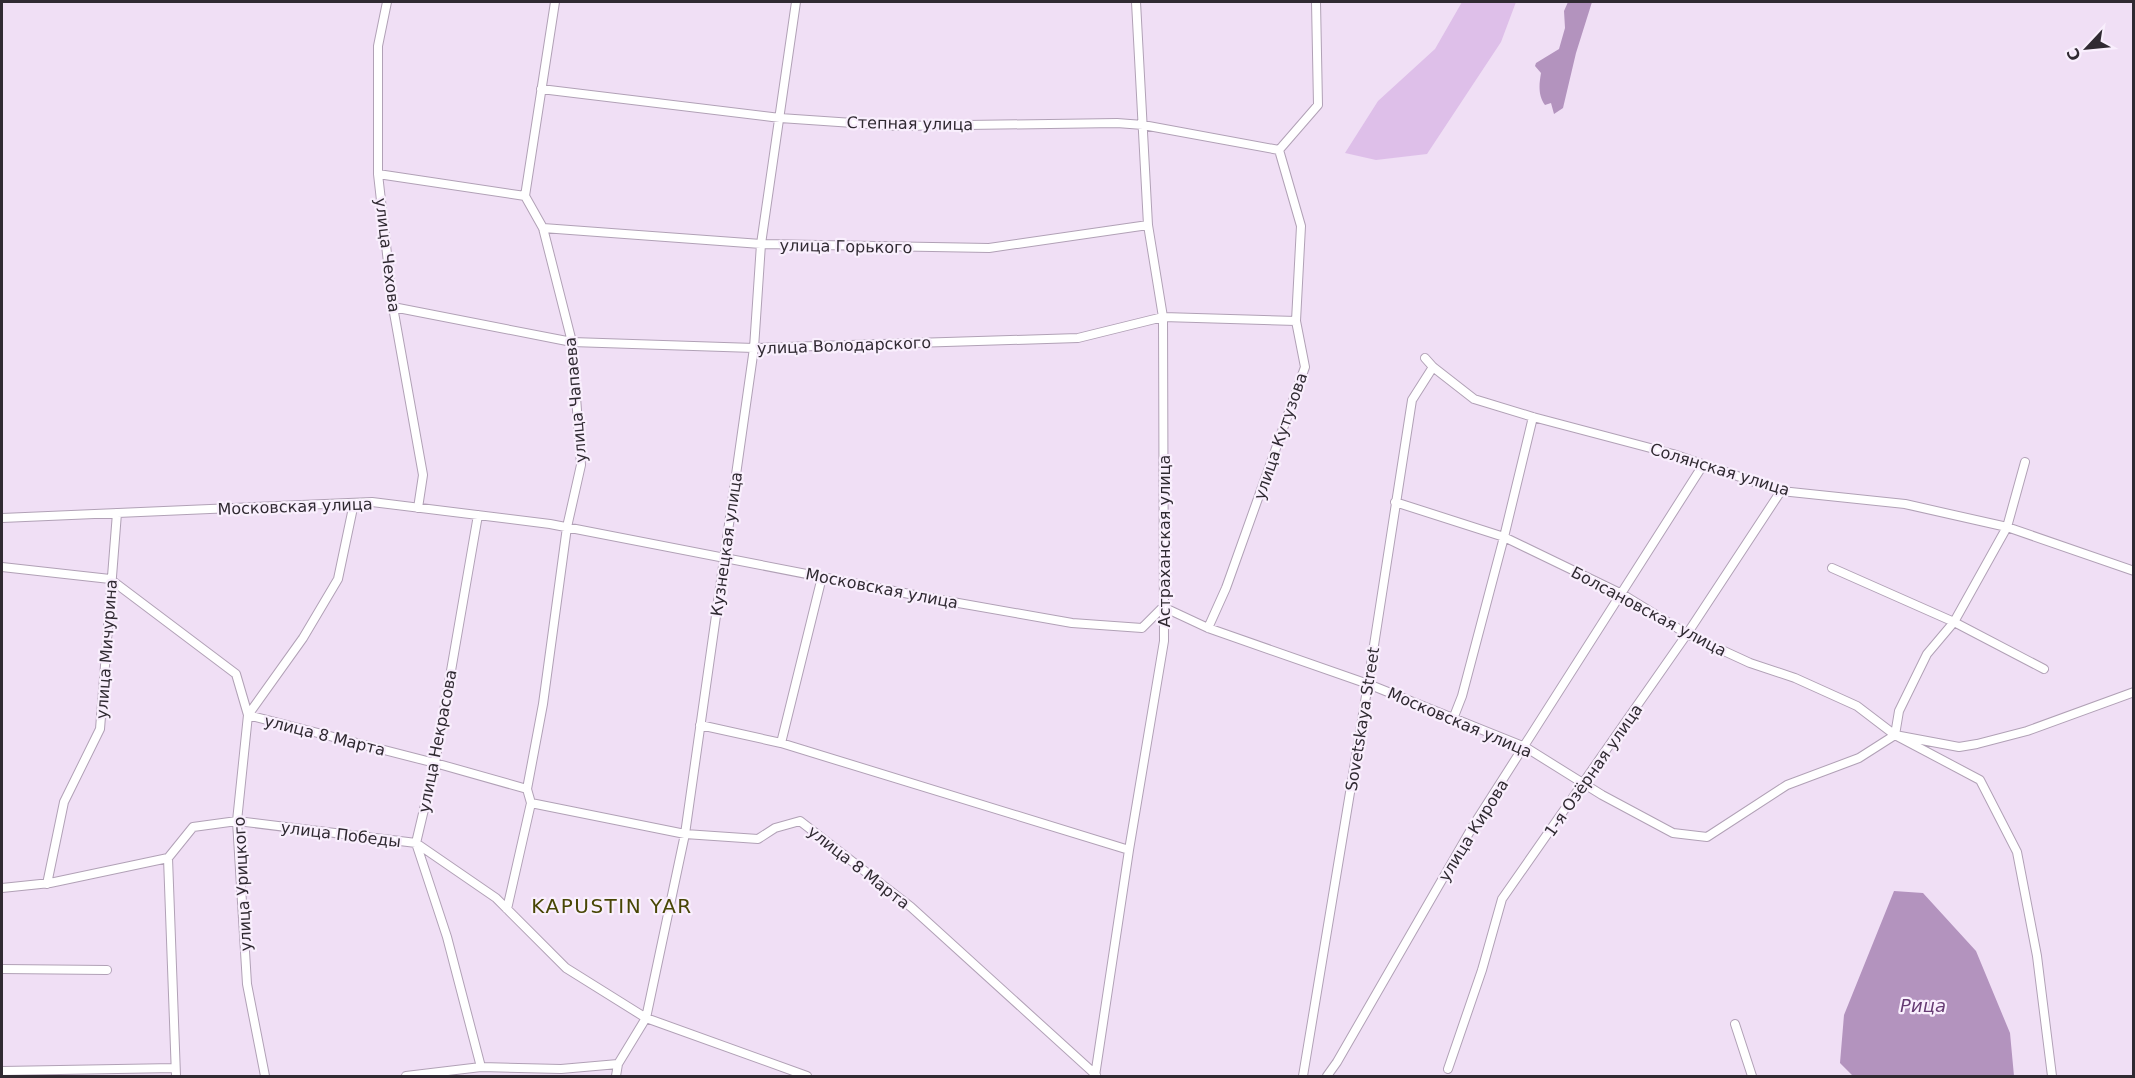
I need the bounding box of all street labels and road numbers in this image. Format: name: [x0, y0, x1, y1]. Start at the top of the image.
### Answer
street label: Степная улица: [847, 113, 973, 134]
street label: улица Чехова: [371, 197, 404, 313]
street label: улица Горького: [780, 236, 912, 257]
street label: улица Володарского: [757, 333, 931, 358]
street label: улица Чапаева: [561, 336, 590, 464]
street label: улица Кутузова: [1250, 370, 1311, 502]
street label: Солянская улица: [1648, 439, 1792, 500]
street label: Астраханская улица: [1155, 455, 1174, 627]
street label: Кузнецкая улица: [707, 471, 746, 617]
street label: Московская улица: [217, 494, 373, 519]
street label: Болсановская улица: [1568, 562, 1730, 660]
street label: Московская улица: [804, 564, 960, 613]
street label: улица Мичурина: [92, 579, 121, 719]
street label: Sovetskaya Street: [1342, 646, 1383, 792]
street label: улица Некрасова: [414, 668, 461, 814]
street label: Московская улица: [1385, 683, 1535, 761]
street label: 1-я Озёрная улица: [1540, 700, 1646, 840]
street label: улица 8 Марта: [262, 711, 387, 760]
street label: улица Кирова: [1434, 776, 1512, 885]
street label: улица Урицкого: [229, 816, 256, 952]
street label: улица Победы: [280, 818, 402, 851]
street label: улица 8 Марта: [804, 822, 913, 913]

